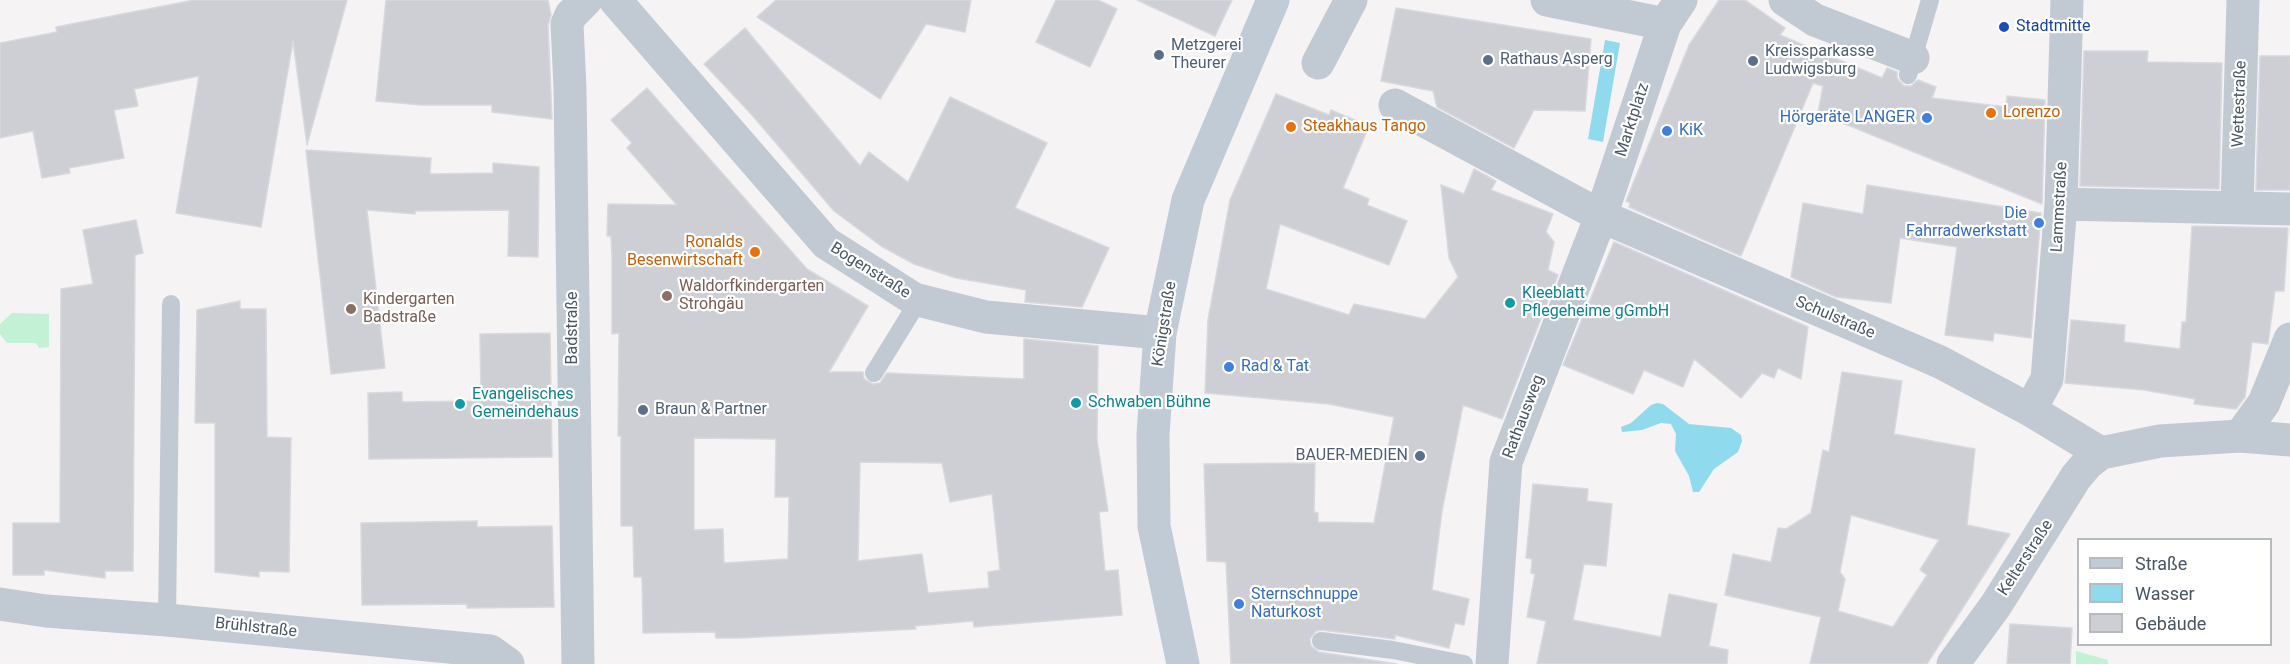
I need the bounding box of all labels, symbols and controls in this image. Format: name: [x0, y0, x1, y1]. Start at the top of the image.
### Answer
place label: Stadtmitte: [2016, 17, 2091, 37]
marker: Stadtmitte: [1997, 20, 2011, 34]
place label: Metzgerei Theurer: [1171, 36, 1242, 74]
place label: Kreissparkasse Ludwigsburg: [1765, 42, 1874, 80]
marker: Metzgerei Theurer: [1152, 48, 1166, 62]
place label: Rathaus Asperg: [1500, 50, 1613, 70]
marker: Rathaus Asperg: [1481, 53, 1495, 67]
marker: Kreissparkasse Ludwigsburg: [1746, 54, 1760, 68]
street label: Wettestraße: [2229, 60, 2251, 148]
street label: Marktplatz: [1612, 81, 1654, 159]
place label: Lorenzo: [2003, 103, 2060, 123]
marker: Lorenzo: [1984, 106, 1998, 120]
place label: Hörgeräte LANGER: [1780, 108, 1915, 128]
marker: Hörgeräte LANGER: [1920, 111, 1934, 125]
place label: Steakhaus Tango: [1303, 117, 1426, 137]
marker: Steakhaus Tango: [1284, 120, 1298, 134]
place label: KiK: [1679, 121, 1703, 141]
marker: KiK: [1660, 124, 1674, 138]
street label: Lammstraße: [2048, 161, 2072, 253]
place label: Die Fahrradwerkstatt: [1906, 204, 2027, 242]
marker: Die Fahrradwerkstatt: [2032, 216, 2046, 230]
place label: Ronalds Besenwirtschaft: [627, 233, 743, 271]
street label: Bogenstraße: [826, 239, 914, 303]
marker: Ronalds Besenwirtschaft: [748, 245, 762, 259]
place label: Waldorfkindergarten Strohgäu: [679, 277, 824, 315]
street label: Königstraße: [1149, 280, 1181, 368]
place label: Kleeblatt Pflegeheime gGmbH: [1522, 284, 1669, 322]
marker: Waldorfkindergarten Strohgäu: [660, 289, 674, 303]
place label: Kindergarten Badstraße: [363, 290, 455, 328]
street label: Badstraße: [563, 292, 583, 364]
street label: Schulstraße: [1792, 293, 1878, 343]
marker: Kleeblatt Pflegeheime gGmbH: [1503, 296, 1517, 310]
marker: Kindergarten Badstraße: [344, 302, 358, 316]
place label: Rad & Tat: [1241, 357, 1309, 377]
marker: Rad & Tat: [1222, 360, 1236, 374]
street label: Rathausweg: [1499, 373, 1549, 461]
place label: Evangelisches Gemeindehaus: [472, 385, 579, 423]
place label: Schwaben Bühne: [1088, 393, 1211, 413]
marker: Schwaben Bühne: [1069, 396, 1083, 410]
marker: Evangelisches Gemeindehaus: [453, 397, 467, 411]
place label: Braun & Partner: [655, 400, 767, 420]
marker: Braun & Partner: [636, 403, 650, 417]
place label: BAUER-MEDIEN: [1296, 446, 1408, 466]
marker: BAUER-MEDIEN: [1413, 449, 1427, 463]
street label: Kelterstraße: [1994, 516, 2058, 600]
legend: [2077, 538, 2272, 646]
text: Straße: [2135, 553, 2187, 574]
text: Wasser: [2135, 583, 2195, 604]
place label: Sternschnuppe Naturkost: [1251, 585, 1358, 623]
marker: Sternschnuppe Naturkost: [1232, 597, 1246, 611]
text: Gebäude: [2135, 613, 2206, 634]
street label: Brühlstraße: [214, 614, 298, 642]

